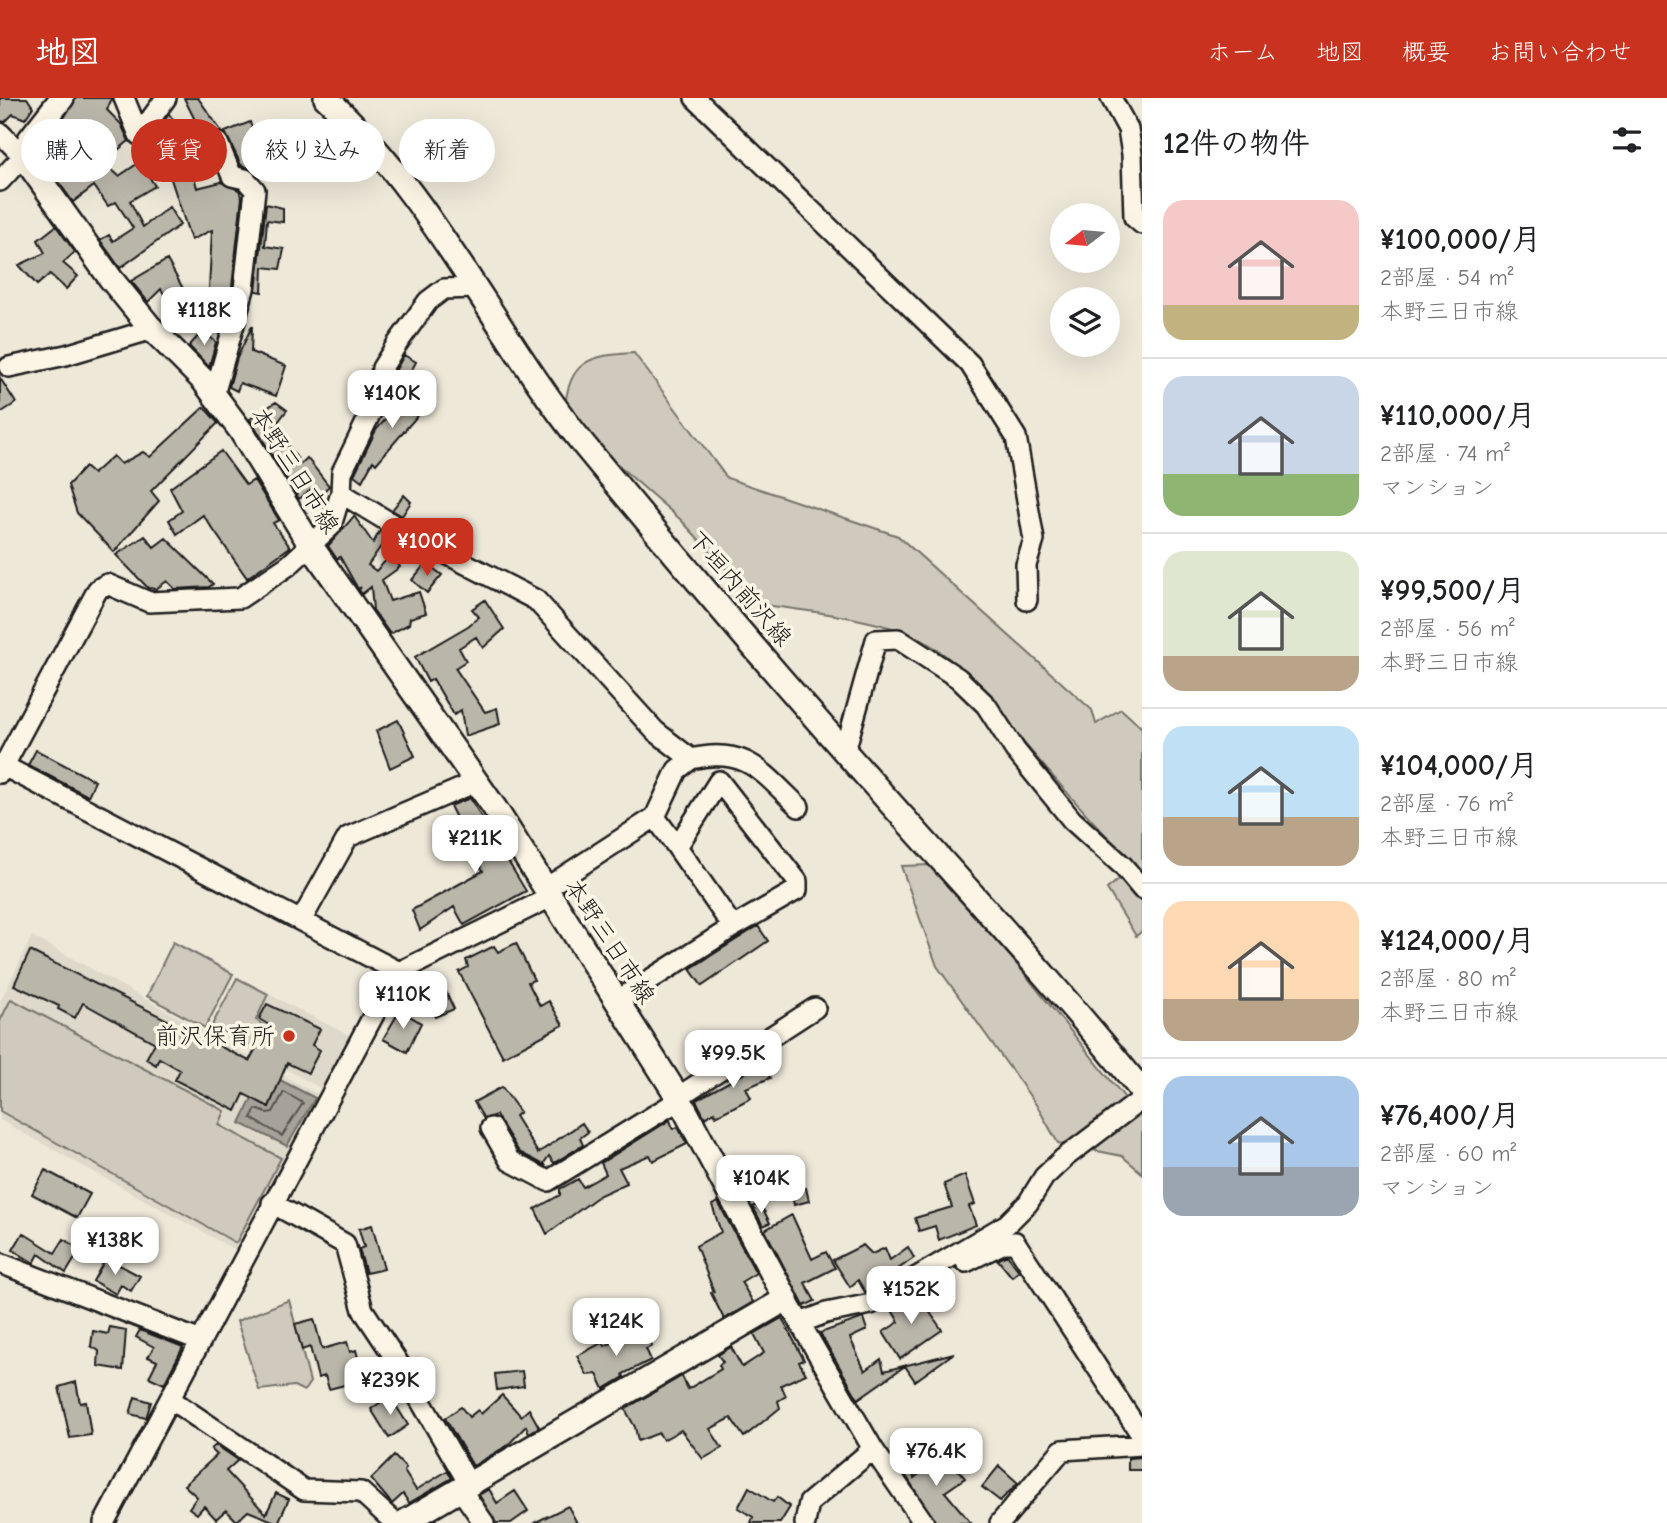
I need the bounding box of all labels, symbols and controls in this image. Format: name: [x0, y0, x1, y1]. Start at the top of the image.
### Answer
text: 地図: [35, 33, 101, 71]
text: ホーム: [1207, 38, 1278, 66]
text: 地図: [1316, 38, 1364, 66]
text: 概要: [1402, 38, 1450, 66]
text: お問い合わせ: [1488, 38, 1632, 66]
chip: 購入: [21, 119, 117, 182]
chip: 賃貸: [131, 119, 227, 182]
chip: 絞り込み: [241, 119, 385, 182]
chip: 新着: [399, 119, 495, 182]
icon: filters: [1608, 121, 1646, 159]
text: 12件の物件: [1163, 126, 1310, 161]
north arrow: [1050, 203, 1120, 273]
map controls: [1050, 203, 1120, 357]
text: ¥100,000/月: [1380, 222, 1541, 257]
icon: home: [1219, 228, 1303, 312]
text: 2部屋 · 54 m²: [1380, 264, 1513, 291]
button: layers: [1050, 287, 1120, 357]
pin: ¥118K: [155, 288, 253, 347]
text: ¥118K: [177, 296, 231, 323]
text: 本野三日市線: [1380, 298, 1518, 325]
pin: ¥140K: [343, 370, 441, 430]
text: ¥140K: [363, 379, 421, 406]
text: ¥110,000/月: [1380, 398, 1536, 433]
street label: 本野三日市線: [245, 402, 345, 538]
icon: home: [1219, 404, 1303, 488]
text: 2部屋 · 74 m²: [1380, 440, 1510, 467]
text: マンション: [1380, 474, 1494, 501]
pin: ¥100K: [378, 518, 476, 578]
street label: 下垣内前沢線: [682, 524, 798, 652]
text: ¥100K: [397, 527, 457, 554]
text: ¥99,500/月: [1380, 573, 1525, 608]
icon: home: [1219, 579, 1303, 663]
text: 2部屋 · 56 m²: [1380, 615, 1515, 642]
text: 本野三日市線: [1380, 649, 1518, 676]
text: ¥104,000/月: [1380, 748, 1538, 783]
icon: home: [1219, 754, 1303, 838]
text: 2部屋 · 76 m²: [1380, 790, 1513, 817]
pin: ¥211K: [426, 816, 524, 875]
text: ¥211K: [448, 824, 502, 851]
text: 本野三日市線: [1380, 824, 1518, 851]
street label: 本野三日市線: [559, 873, 661, 1009]
text: ¥124,000/月: [1380, 923, 1535, 958]
icon: home: [1219, 929, 1303, 1013]
text: 2部屋 · 80 m²: [1380, 965, 1516, 992]
pin: ¥110K: [354, 972, 452, 1031]
text: ¥110K: [375, 980, 431, 1007]
text: 本野三日市線: [1380, 999, 1518, 1026]
place label: 前沢保育所: [155, 1022, 275, 1050]
marker: 前沢保育所: [281, 1028, 297, 1044]
pin: ¥99.5K: [676, 1030, 790, 1090]
text: ¥99.5K: [701, 1039, 765, 1066]
text: ¥76,400/月: [1380, 1098, 1520, 1133]
icon: home: [1219, 1104, 1303, 1188]
text: 2部屋 · 60 m²: [1380, 1140, 1516, 1167]
pin: ¥104K: [712, 1156, 810, 1215]
text: ¥104K: [732, 1164, 790, 1191]
text: マンション: [1380, 1174, 1494, 1201]
pin: ¥138K: [66, 1218, 164, 1277]
text: ¥138K: [87, 1226, 143, 1253]
pin: ¥152K: [862, 1266, 960, 1326]
text: ¥152K: [883, 1275, 939, 1302]
pin: ¥124K: [567, 1298, 665, 1358]
text: ¥124K: [589, 1307, 643, 1334]
pin: ¥239K: [341, 1358, 439, 1417]
text: ¥239K: [360, 1366, 420, 1393]
pin: ¥76.4K: [879, 1428, 993, 1488]
text: ¥76.4K: [906, 1437, 966, 1464]

